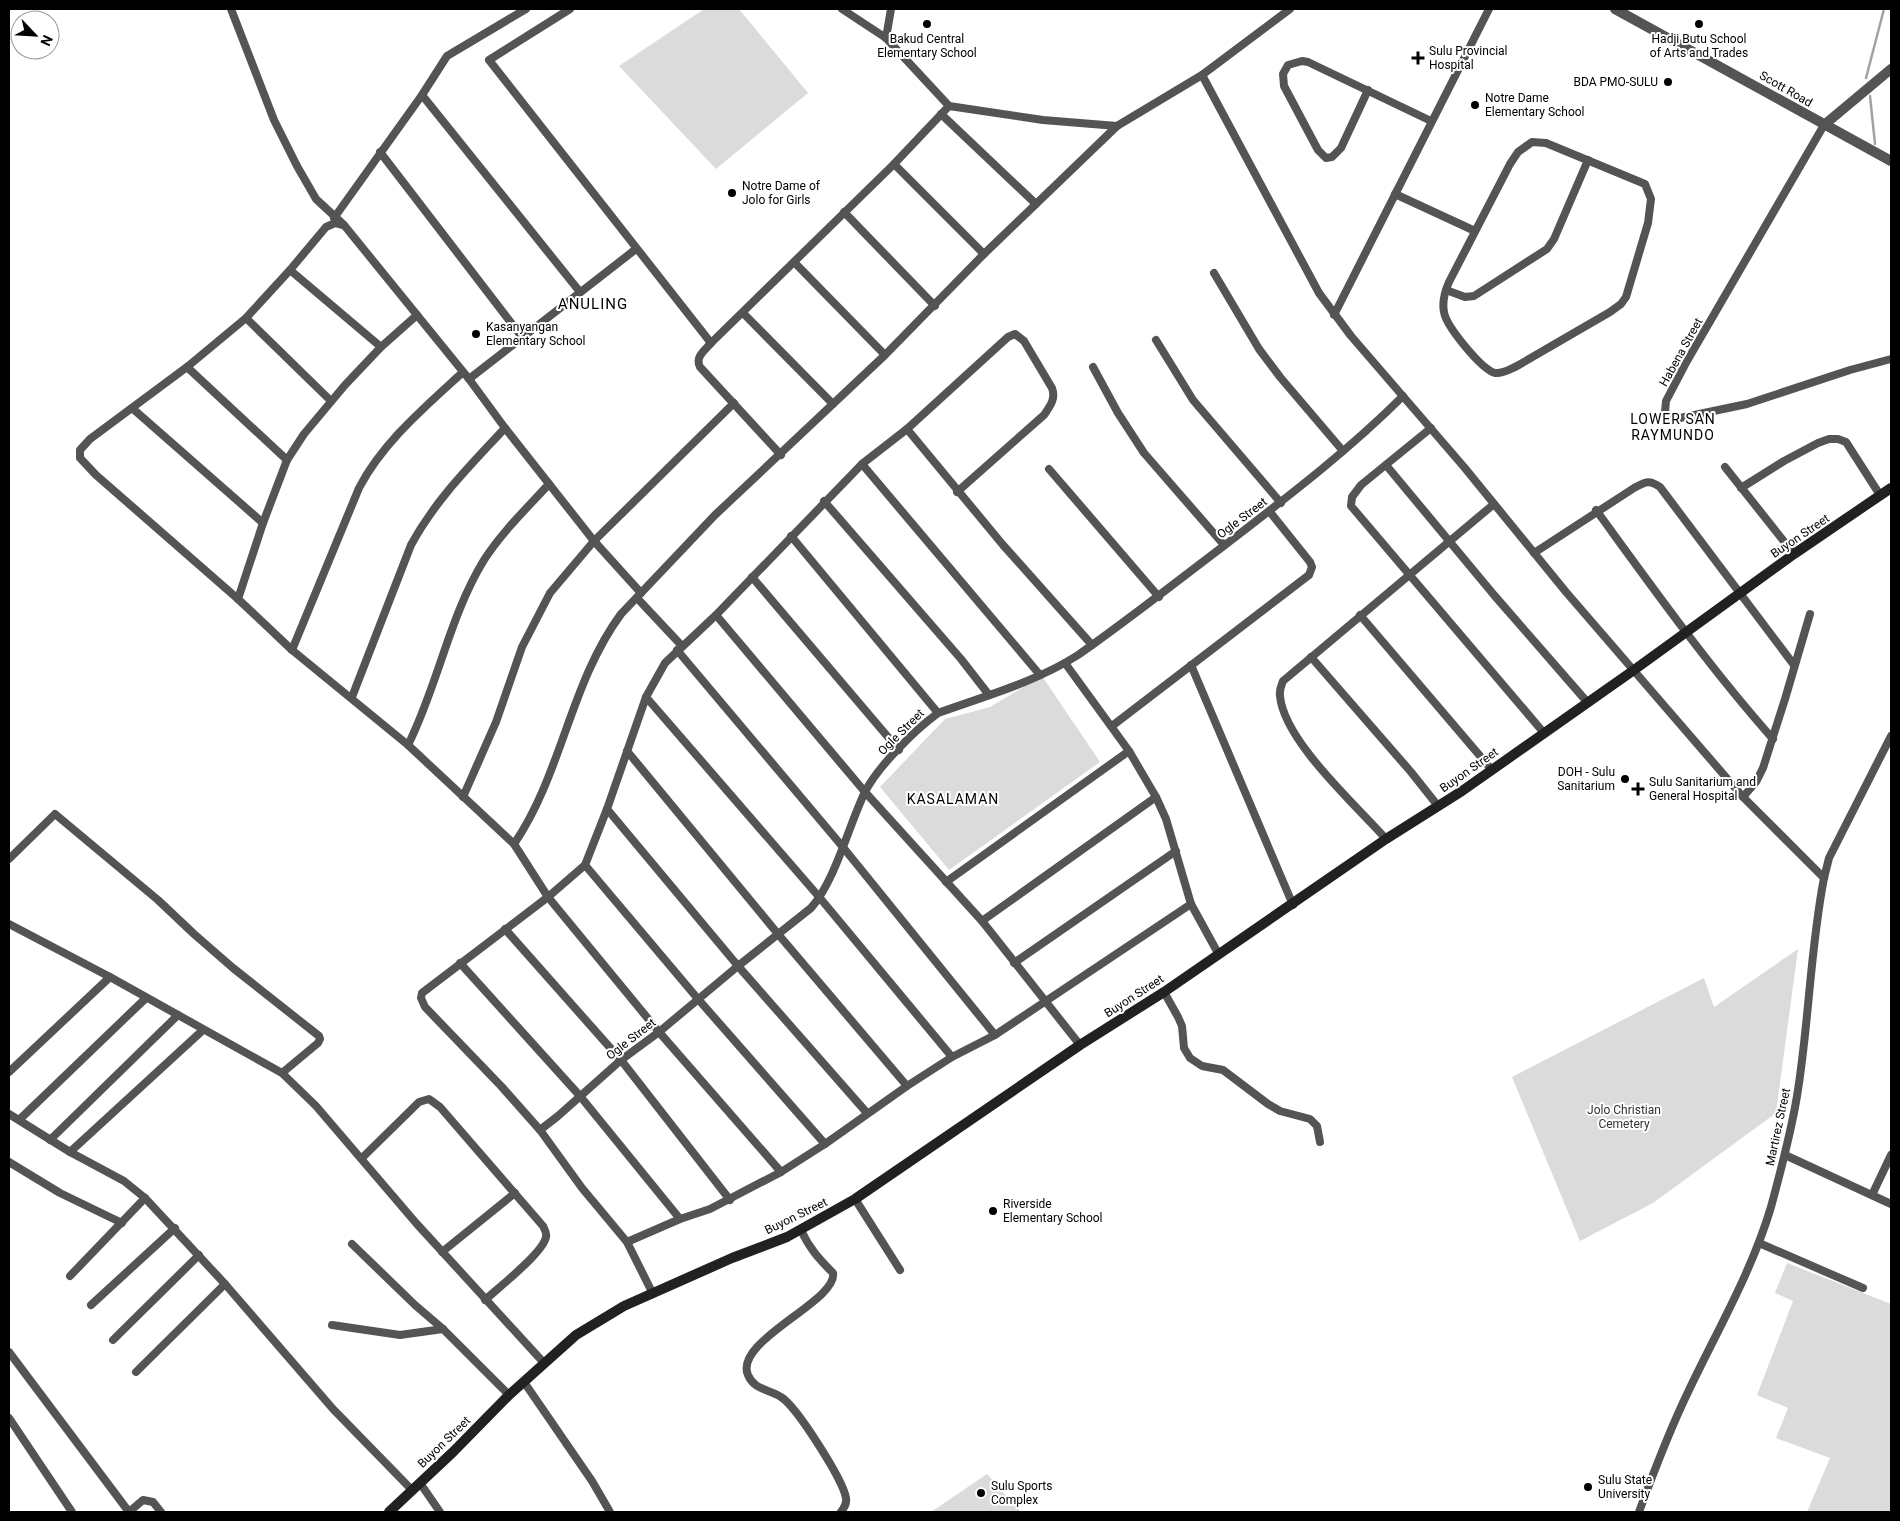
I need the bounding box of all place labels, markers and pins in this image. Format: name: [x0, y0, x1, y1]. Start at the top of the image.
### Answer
marker: Bakud Central Elementary School: [921, 18, 933, 30]
marker: Hadji Butu School of Arts and Trades: [1693, 18, 1705, 30]
place label: Bakud Central Elementary School: [877, 32, 977, 60]
place label: Hadji Butu School of Arts and Trades: [1650, 32, 1748, 60]
place label: Sulu Provincial Hospital: [1429, 44, 1508, 72]
marker: Sulu Provincial Hospital: [1411, 51, 1425, 65]
place label: BDA PMO-SULU: [1574, 75, 1658, 89]
marker: BDA PMO-SULU: [1662, 76, 1674, 88]
place label: Notre Dame Elementary School: [1485, 91, 1585, 119]
marker: Notre Dame Elementary School: [1469, 99, 1481, 111]
place label: Notre Dame of Jolo for Girls: [742, 179, 821, 207]
marker: Notre Dame of Jolo for Girls: [726, 187, 738, 199]
place label: Kasanyangan Elementary School: [486, 320, 586, 348]
marker: Kasanyangan Elementary School: [470, 328, 482, 340]
place label: DOH - Sulu Sanitarium: [1557, 765, 1615, 793]
marker: DOH - Sulu Sanitarium: [1619, 773, 1631, 785]
place label: Sulu Sanitarium and General Hospital: [1649, 775, 1756, 803]
marker: Sulu Sanitarium and General Hospital: [1631, 782, 1645, 796]
place label: Riverside Elementary School: [1003, 1197, 1103, 1225]
marker: Riverside Elementary School: [987, 1205, 999, 1217]
place label: Sulu State University: [1598, 1473, 1652, 1501]
place label: Sulu Sports Complex: [991, 1479, 1052, 1507]
marker: Sulu State University: [1582, 1481, 1594, 1493]
marker: Sulu Sports Complex: [975, 1487, 987, 1499]

